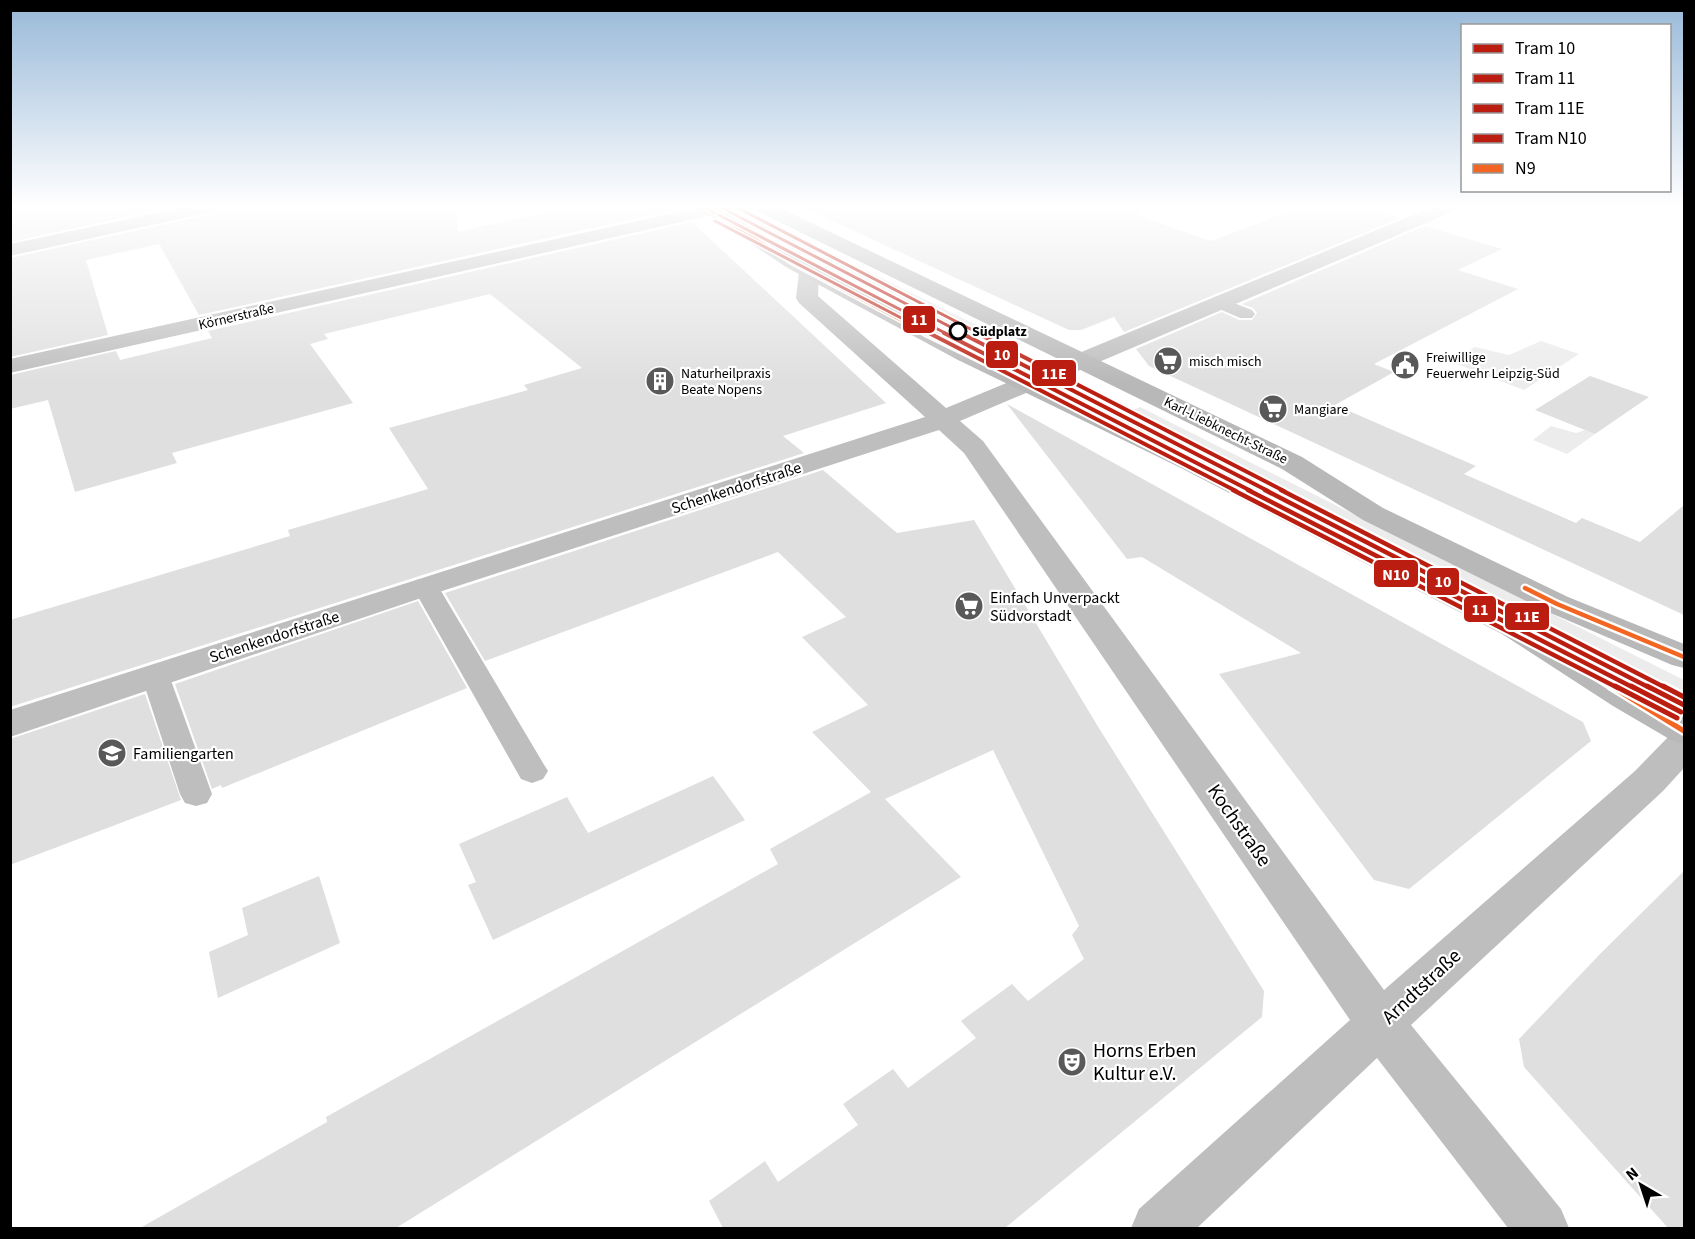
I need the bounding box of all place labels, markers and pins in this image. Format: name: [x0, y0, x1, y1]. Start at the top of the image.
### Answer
marker: Südplatz: [949, 322, 967, 340]
place label: Südplatz: [972, 322, 1027, 342]
supermarket icon: misch misch: [1152, 345, 1184, 377]
place label: Freiwillige Feuerwehr Leipzig-Süd: [1426, 348, 1560, 384]
public building icon: Freiwillige Feuerwehr Leipzig-Süd: [1389, 349, 1421, 381]
place label: misch misch: [1189, 352, 1262, 372]
place label: Naturheilpraxis Beate Nopens: [681, 364, 771, 400]
building icon: Naturheilpraxis Beate Nopens: [644, 365, 676, 397]
supermarket icon: Mangiare: [1257, 393, 1289, 425]
place label: Mangiare: [1294, 400, 1348, 420]
place label: Einfach Unverpackt Südvorstadt: [990, 587, 1120, 627]
supermarket icon: Einfach Unverpackt Südvorstadt: [953, 590, 985, 622]
school or university icon: Familiengarten: [96, 737, 128, 769]
place label: Familiengarten: [133, 743, 234, 765]
place label: Horns Erben Kultur e.V.: [1093, 1037, 1197, 1088]
theatre icon: Horns Erben Kultur e.V.: [1056, 1046, 1088, 1078]

